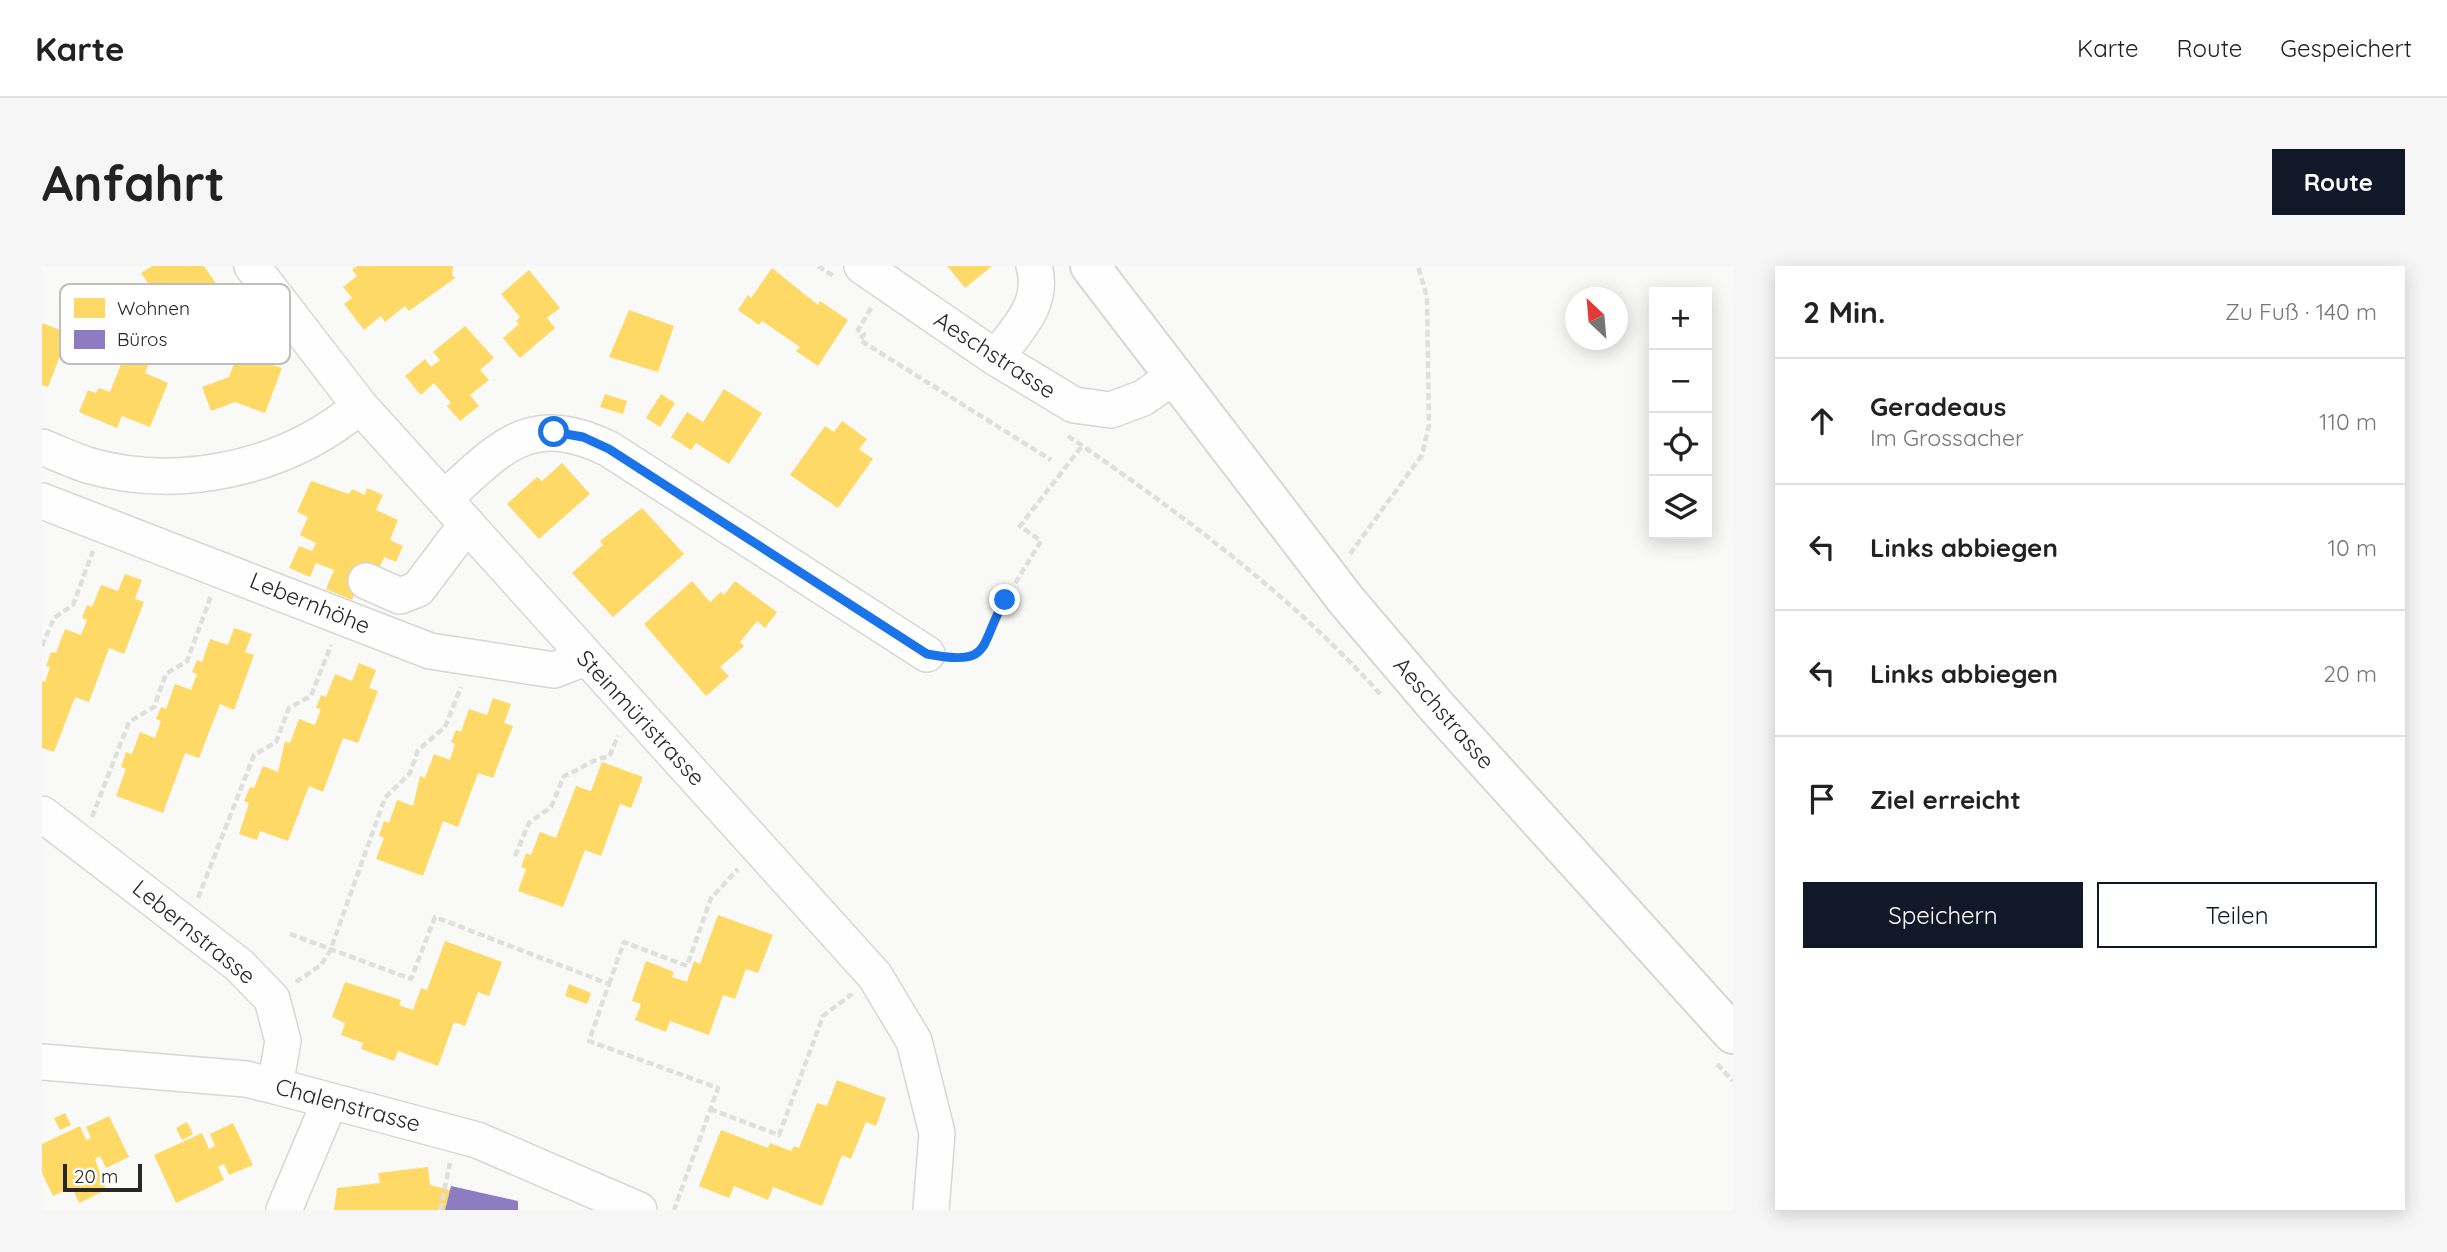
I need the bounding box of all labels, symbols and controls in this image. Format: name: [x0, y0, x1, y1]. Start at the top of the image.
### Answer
text: Karte: [35, 28, 124, 69]
text: Karte: [2077, 33, 2139, 63]
text: Route: [2177, 33, 2242, 63]
text: Gespeichert: [2280, 33, 2412, 63]
button: Route: [2272, 149, 2405, 215]
text: Anfahrt: [42, 152, 225, 213]
legend: [60, 284, 290, 364]
north arrow: [1565, 287, 1628, 350]
map controls: [1649, 287, 1712, 539]
button: +: [1649, 287, 1712, 350]
text: 2 Min.: [1803, 293, 1885, 331]
text: Wohnen: [117, 296, 190, 320]
text: Zu Fuß · 140 m: [2225, 297, 2377, 326]
street label: Aeschstrasse: [929, 304, 1062, 405]
text: Büros: [117, 327, 168, 351]
button: −: [1649, 350, 1712, 413]
text: Geradeaus: [1870, 390, 2006, 423]
icon: ahead: [1803, 402, 1841, 440]
text: 110 m: [2319, 407, 2377, 436]
button: locate: [1649, 413, 1712, 476]
route start: [538, 416, 569, 447]
text: Im Grossacher: [1870, 423, 2024, 452]
button: layers: [1649, 476, 1712, 539]
icon: left: [1803, 528, 1841, 566]
text: Links abbiegen: [1870, 531, 2058, 564]
text: 10 m: [2328, 533, 2377, 562]
street label: Lebernhöhe: [246, 565, 375, 640]
route end: [989, 584, 1020, 615]
street label: Steinmüristrasse: [571, 644, 712, 792]
street label: Aeschstrasse: [1388, 651, 1501, 775]
icon: left: [1803, 654, 1841, 692]
text: Links abbiegen: [1870, 657, 2058, 690]
text: 20 m: [2323, 659, 2377, 688]
icon: arrive: [1803, 780, 1841, 818]
text: Ziel erreicht: [1870, 783, 2021, 816]
street label: Lebernstrasse: [127, 873, 262, 990]
button: Speichern: [1803, 882, 2083, 948]
button: Teilen: [2097, 882, 2377, 948]
street label: Chalenstrasse: [272, 1071, 424, 1138]
scale bar: [63, 1161, 142, 1193]
text: 20 m: [74, 1164, 118, 1188]

